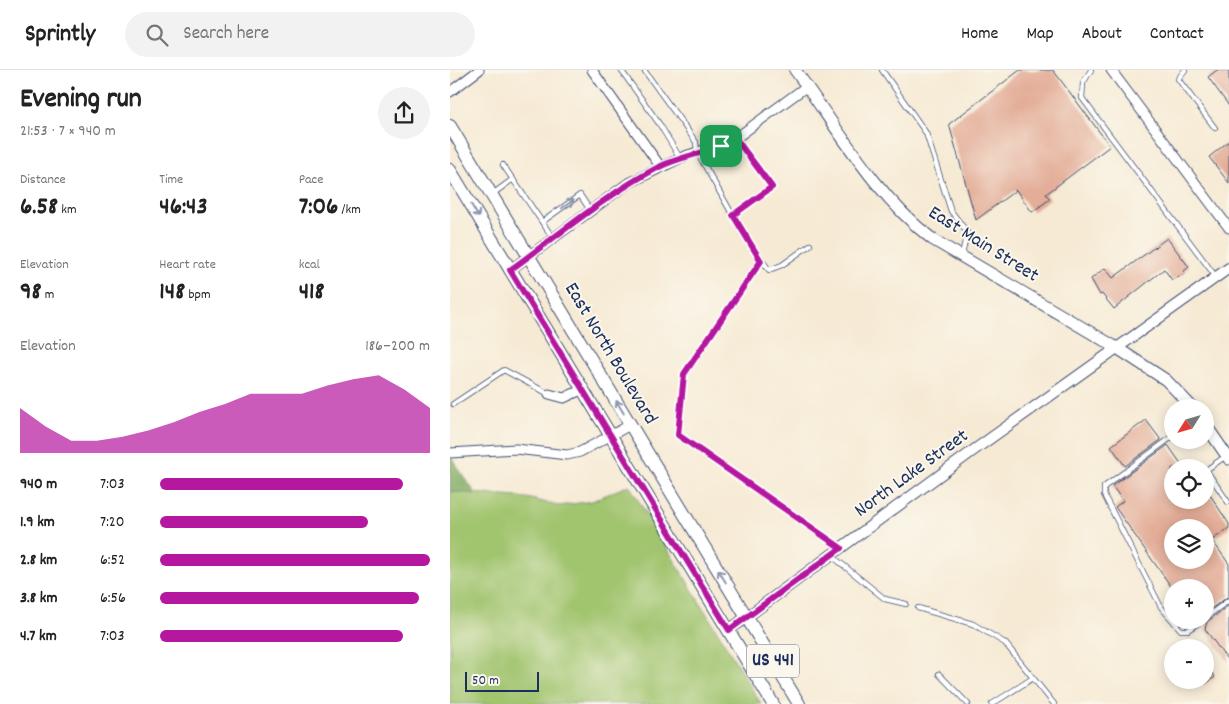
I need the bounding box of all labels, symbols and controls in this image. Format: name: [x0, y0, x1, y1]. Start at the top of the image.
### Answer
search box: [125, 12, 475, 57]
text: Sprintly: [25, 18, 95, 52]
icon: search: [143, 21, 171, 49]
text: Search here: [183, 21, 269, 48]
text: Home: [961, 22, 998, 47]
text: Map: [1026, 22, 1054, 47]
text: About: [1082, 22, 1122, 47]
text: Contact: [1150, 22, 1204, 47]
text: Evening run: [20, 81, 142, 121]
button: share: [378, 87, 430, 139]
text: 21:53 · 7 × 940 m: [20, 120, 116, 143]
pin: [700, 125, 742, 167]
icon: arrive: [707, 132, 735, 160]
text: Distance: [20, 170, 66, 190]
text: Time: [159, 170, 183, 190]
text: Pace: [299, 170, 323, 190]
text: 6.58: [20, 190, 58, 226]
text: 46:43: [159, 190, 208, 226]
text: 7:06: [299, 190, 338, 226]
one-way arrow: [561, 199, 575, 209]
text: km: [58, 200, 77, 220]
text: /km: [338, 200, 361, 220]
street label: East Main Street: [922, 200, 1044, 290]
one-way arrow: [471, 204, 481, 218]
text: Elevation: [20, 255, 69, 275]
text: Heart rate: [159, 255, 216, 275]
text: kcal: [299, 255, 320, 275]
text: 98: [20, 275, 41, 311]
text: 148: [159, 275, 185, 311]
text: 418: [299, 275, 325, 311]
street label: East North Boulevard: [556, 278, 664, 430]
text: m: [41, 285, 54, 305]
text: bpm: [185, 285, 211, 305]
text: Elevation: [20, 335, 76, 358]
text: 186–200 m: [365, 335, 430, 358]
north arrow: [1164, 399, 1214, 449]
map controls: [1164, 399, 1214, 689]
one-way arrow: [614, 401, 624, 415]
street label: North Lake Street: [849, 423, 975, 525]
button: locate: [1164, 459, 1214, 509]
text: 940 m: [20, 473, 57, 496]
text: 7:03: [100, 473, 125, 496]
text: 1.9 km: [20, 511, 55, 534]
text: 7:20: [100, 511, 125, 534]
button: layers: [1164, 519, 1214, 569]
text: 2.8 km: [20, 549, 57, 572]
text: 6:52: [100, 549, 125, 572]
one-way arrow: [716, 570, 726, 584]
button: +: [1164, 579, 1214, 629]
text: 3.8 km: [20, 587, 57, 610]
text: 6:56: [100, 587, 126, 610]
text: 4.7 km: [20, 625, 57, 648]
text: 7:03: [100, 625, 125, 648]
button: −: [1164, 639, 1214, 689]
road number: US 441: [747, 644, 799, 678]
scale bar: [465, 669, 539, 692]
text: 50 m: [472, 671, 499, 691]

